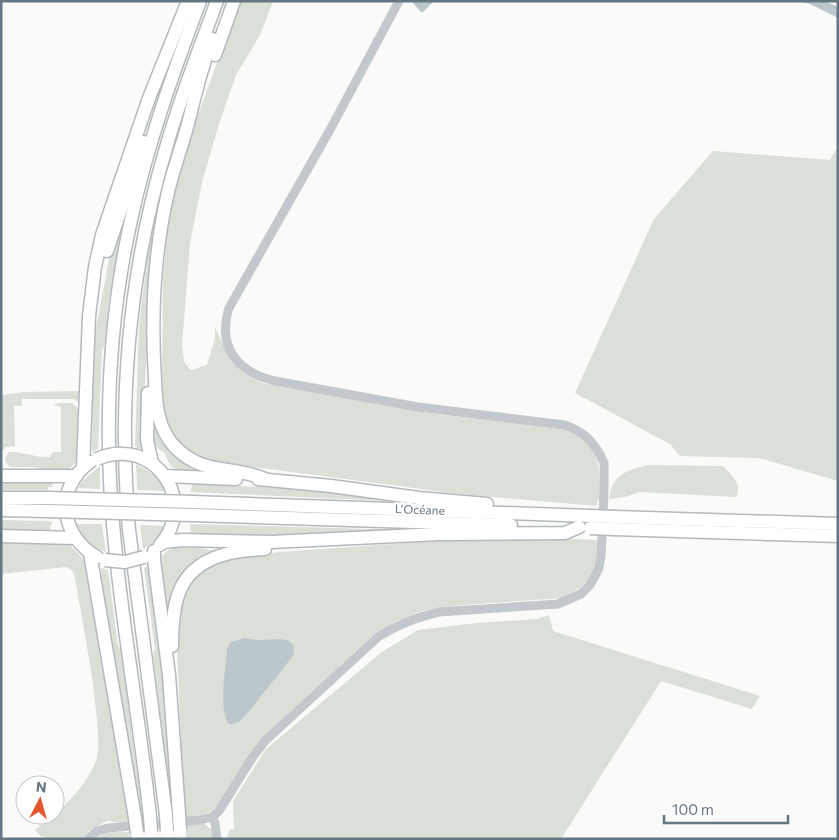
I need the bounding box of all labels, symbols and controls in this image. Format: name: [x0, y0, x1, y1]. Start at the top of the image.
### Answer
street label: L’Océane: [395, 501, 445, 517]
north arrow: [15, 775, 65, 825]
text: N: [35, 778, 48, 796]
scale bar: [664, 792, 788, 824]
text: 100 m: [672, 800, 714, 818]

